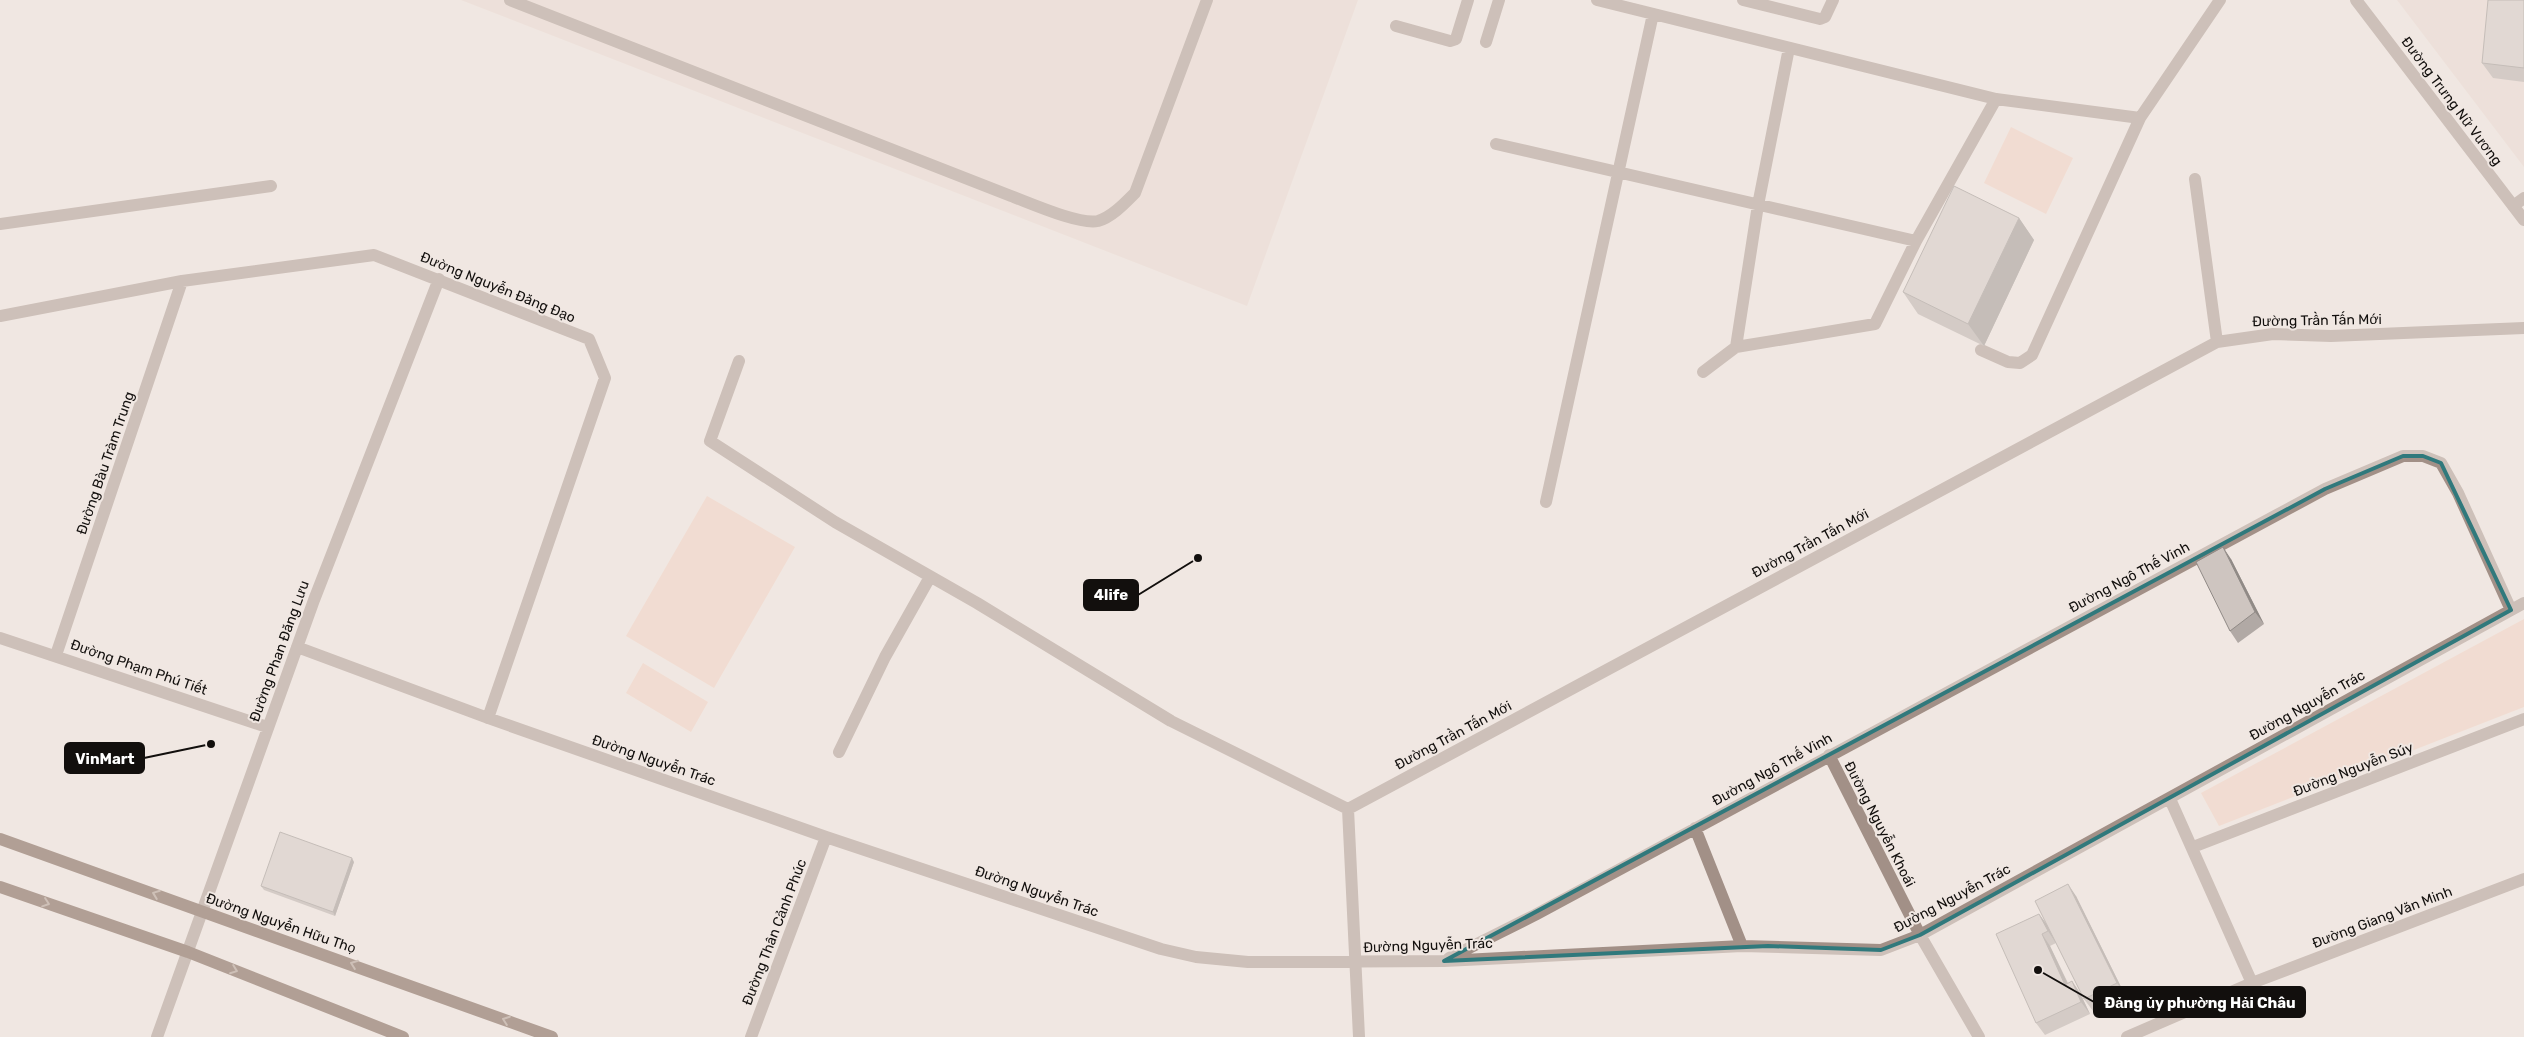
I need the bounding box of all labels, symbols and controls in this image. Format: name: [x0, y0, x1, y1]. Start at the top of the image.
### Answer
street label: Đường Trưng Nữ Vương: [2398, 34, 2506, 169]
street label: Đường Nguyễn Đăng Đạo: [418, 248, 578, 326]
street label: Đường Trần Tấn Mới: [2252, 310, 2382, 330]
street label: Đường Bàu Tràm Trung: [73, 389, 138, 537]
street label: Đường Trần Tấn Mới: [1748, 505, 1872, 581]
street label: Đường Ngô Thế Vinh: [2065, 537, 2193, 617]
street label: Đường Phan Đăng Lưu: [246, 578, 313, 724]
callout: 4life: [1084, 580, 1138, 610]
text: 4life: [1094, 586, 1128, 604]
street label: Đường Phạm Phú Tiết: [68, 635, 210, 699]
street label: Đường Nguyễn Trác: [2246, 666, 2368, 744]
street label: Đường Trần Tấn Mới: [1391, 697, 1515, 773]
street label: Đường Ngô Thế Vinh: [1709, 729, 1835, 809]
street label: Đường Nguyễn Trác: [590, 730, 718, 790]
street label: Đường Nguyễn Súy: [2290, 738, 2416, 800]
callout: VinMart: [65, 743, 144, 773]
text: VinMart: [75, 750, 135, 768]
street label: Đường Nguyễn Khoái: [1841, 758, 1919, 890]
street label: Đường Thân Cảnh Phúc: [739, 856, 810, 1008]
street label: Đường Nguyễn Trác: [1891, 860, 2014, 936]
street label: Đường Nguyễn Trác: [973, 861, 1101, 921]
street label: Đường Giang Văn Minh: [2310, 883, 2455, 952]
street label: Đường Nguyễn Hữu Thọ: [204, 889, 359, 957]
one-way arrow: [153, 890, 161, 900]
one-way arrow: [41, 898, 50, 908]
street label: Đường Nguyễn Trác: [1363, 934, 1493, 956]
one-way arrow: [350, 960, 358, 970]
one-way arrow: [229, 964, 238, 974]
callout: Đảng ủy phường Hải Châu: [2094, 987, 2305, 1017]
text: Đảng ủy phường Hải Châu: [2104, 994, 2296, 1012]
one-way arrow: [502, 1016, 511, 1026]

